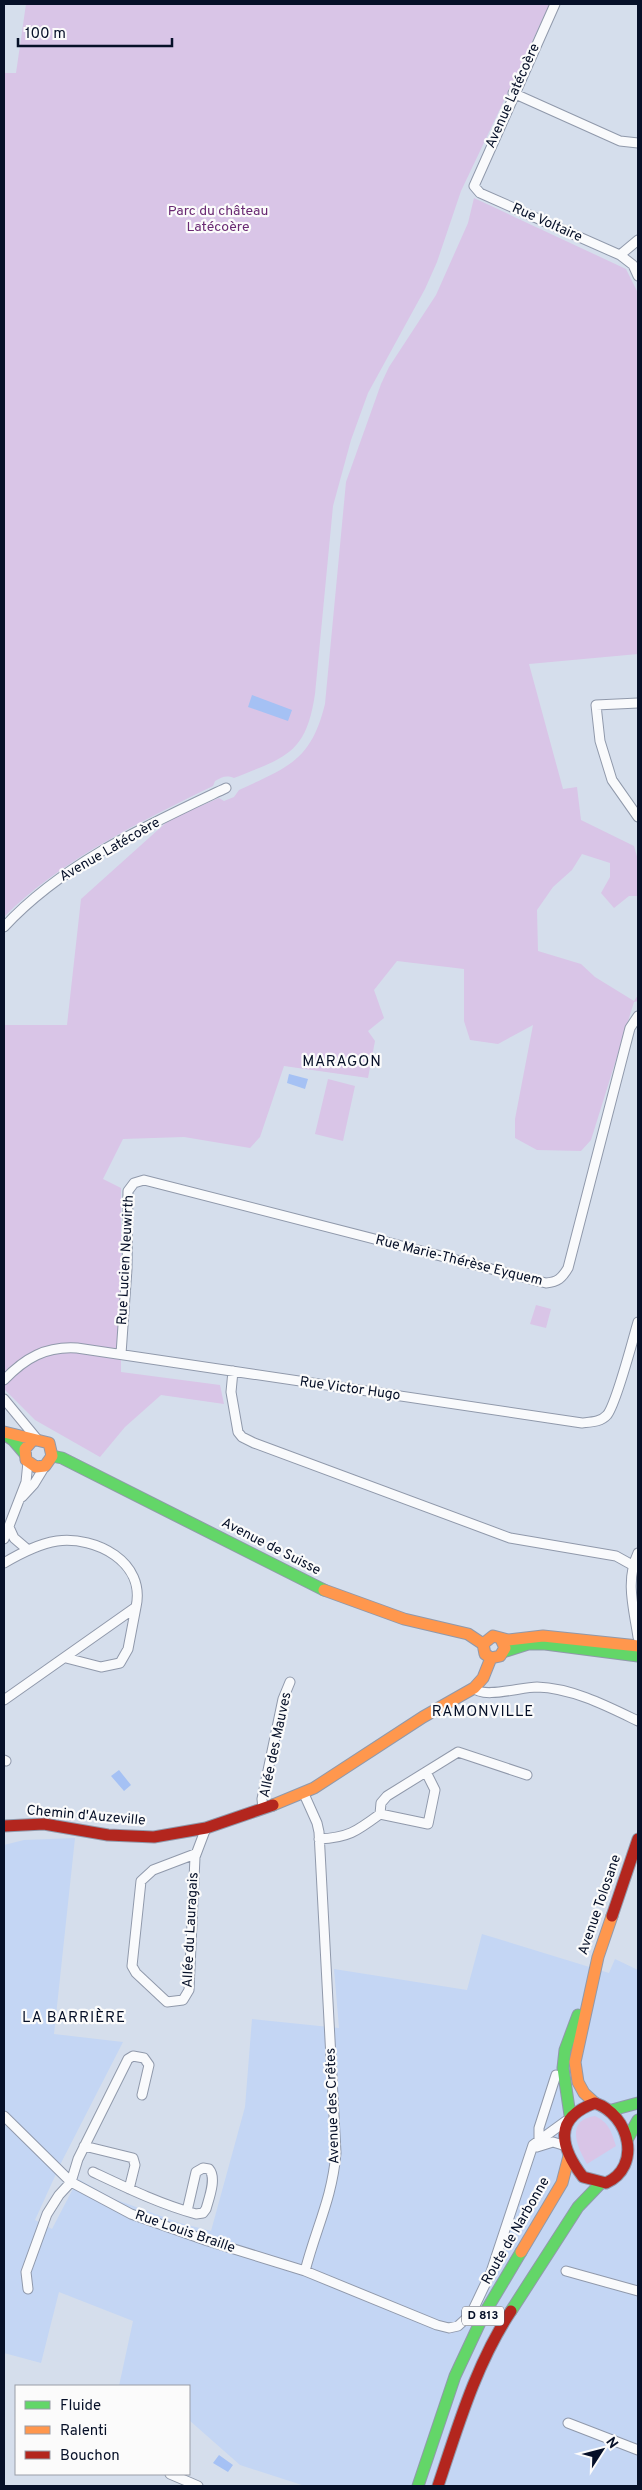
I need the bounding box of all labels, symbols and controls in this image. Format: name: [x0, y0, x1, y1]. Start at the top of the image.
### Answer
scale bar: [18, 15, 171, 47]
text: 100 m: [25, 25, 66, 44]
street label: Avenue Latécoère: [482, 41, 544, 151]
street label: Rue Voltaire: [509, 200, 585, 246]
park label: Parc du château Latécoère: [168, 203, 268, 236]
street label: Avenue Latécoère: [57, 814, 163, 886]
district label: MARAGON: [302, 1053, 382, 1072]
street label: Rue Lucien Neuwirth: [114, 1195, 138, 1325]
street label: Rue Marie-Thérèse Eyquem: [374, 1232, 544, 1290]
street label: Rue Victor Hugo: [299, 1374, 402, 1405]
street label: Avenue de Suisse: [219, 1515, 323, 1579]
street label: Allée des Mauves: [257, 1691, 295, 1799]
district label: RAMONVILLE: [432, 1703, 534, 1722]
street label: Chemin d'Auzeville: [26, 1802, 146, 1830]
street label: Avenue Tolosane: [575, 1853, 625, 1957]
street label: Allée du Lauragais: [179, 1872, 203, 1988]
district label: LA BARRIÈRE: [22, 2008, 126, 2028]
street label: Avenue des Crêtes: [322, 2048, 344, 2164]
street label: Route de Narbonne: [478, 2174, 554, 2288]
street label: Rue Louis Braille: [133, 2207, 237, 2257]
road number: D 813: [462, 2306, 504, 2326]
legend: [15, 2385, 190, 2475]
text: Fluide: [60, 2397, 101, 2416]
text: Ralenti: [60, 2422, 107, 2441]
north arrow: [577, 2425, 627, 2475]
text: N: [601, 2434, 621, 2452]
text: Bouchon: [60, 2447, 120, 2466]

